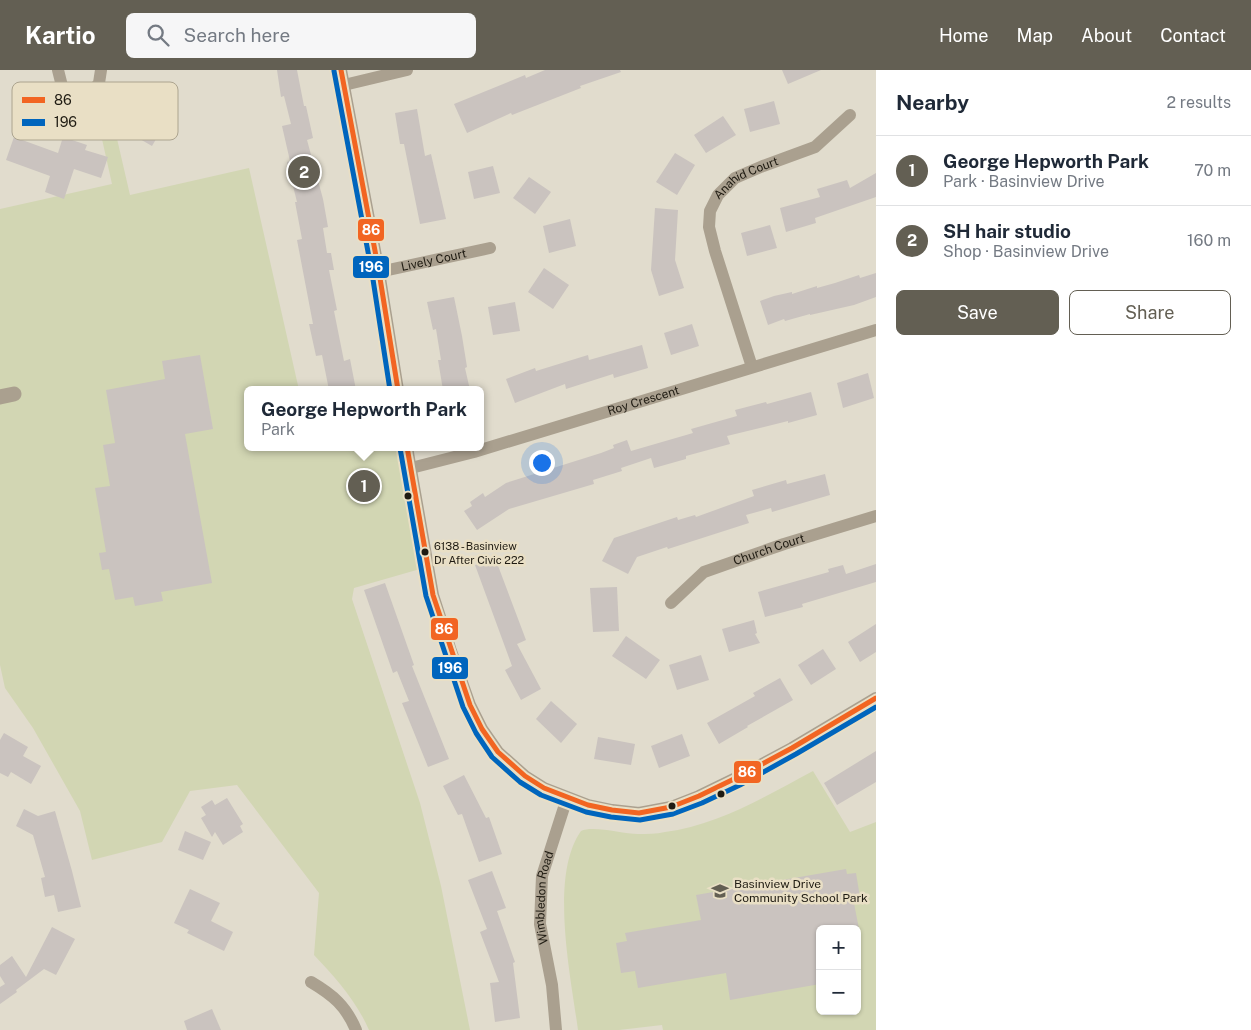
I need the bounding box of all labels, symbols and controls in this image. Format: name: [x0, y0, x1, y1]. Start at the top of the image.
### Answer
search box: [126, 13, 476, 58]
text: Kartio: [25, 21, 96, 49]
icon: search: [144, 21, 172, 49]
text: Search here: [184, 24, 290, 46]
text: Home: [939, 25, 989, 46]
text: Map: [1017, 25, 1053, 46]
text: About: [1081, 25, 1132, 46]
text: Contact: [1160, 25, 1226, 46]
legend: [12, 82, 178, 140]
text: Nearby: [896, 90, 969, 115]
text: 86: [54, 92, 72, 108]
text: 2 results: [1166, 93, 1231, 112]
text: 196: [54, 114, 77, 130]
text: George Hepworth Park: [943, 150, 1149, 172]
pin: 2: [288, 153, 320, 191]
street label: Anahid Court: [711, 154, 781, 202]
text: 1: [909, 161, 915, 180]
text: 70 m: [1194, 161, 1231, 180]
text: Park · Basinview Drive: [943, 172, 1105, 191]
line badge: 86: [357, 218, 385, 242]
text: SH hair studio: [943, 220, 1071, 242]
text: 86: [362, 222, 380, 238]
text: 2: [907, 231, 917, 250]
text: 160 m: [1187, 231, 1231, 250]
text: Shop · Basinview Drive: [943, 242, 1109, 261]
street label: Lively Court: [400, 246, 468, 274]
line badge: 196: [352, 255, 390, 279]
text: 196: [359, 259, 383, 275]
button: Save: [896, 290, 1059, 335]
button: Share: [1069, 290, 1231, 335]
street label: Roy Crescent: [606, 383, 681, 418]
popup: [244, 386, 484, 451]
text: George Hepworth Park: [261, 398, 467, 420]
text: Park: [261, 420, 295, 439]
your location: [529, 450, 555, 476]
pin: 1: [348, 467, 380, 505]
unlabelled marker: [403, 491, 413, 501]
street label: Church Court: [731, 531, 807, 568]
place label: 6138 - Basinview Dr After Civic 222: [434, 540, 524, 566]
marker: 6138 - Basinview Dr After Civic 222: [420, 547, 430, 557]
line badge: 86: [430, 617, 459, 641]
text: 86: [435, 621, 453, 637]
line badge: 196: [431, 656, 469, 680]
text: 196: [438, 660, 462, 676]
line badge: 86: [733, 760, 762, 784]
text: 86: [738, 764, 756, 780]
unlabelled marker: [716, 789, 726, 799]
unlabelled marker: [667, 801, 677, 811]
street label: Wimbledon Road: [532, 849, 557, 946]
place label: Basinview Drive Community School Park: [734, 877, 868, 905]
school or university icon: Basinview Drive Community School Park: [710, 881, 730, 901]
map controls: [816, 925, 861, 1015]
button: +: [816, 925, 861, 970]
button: −: [816, 970, 861, 1015]

